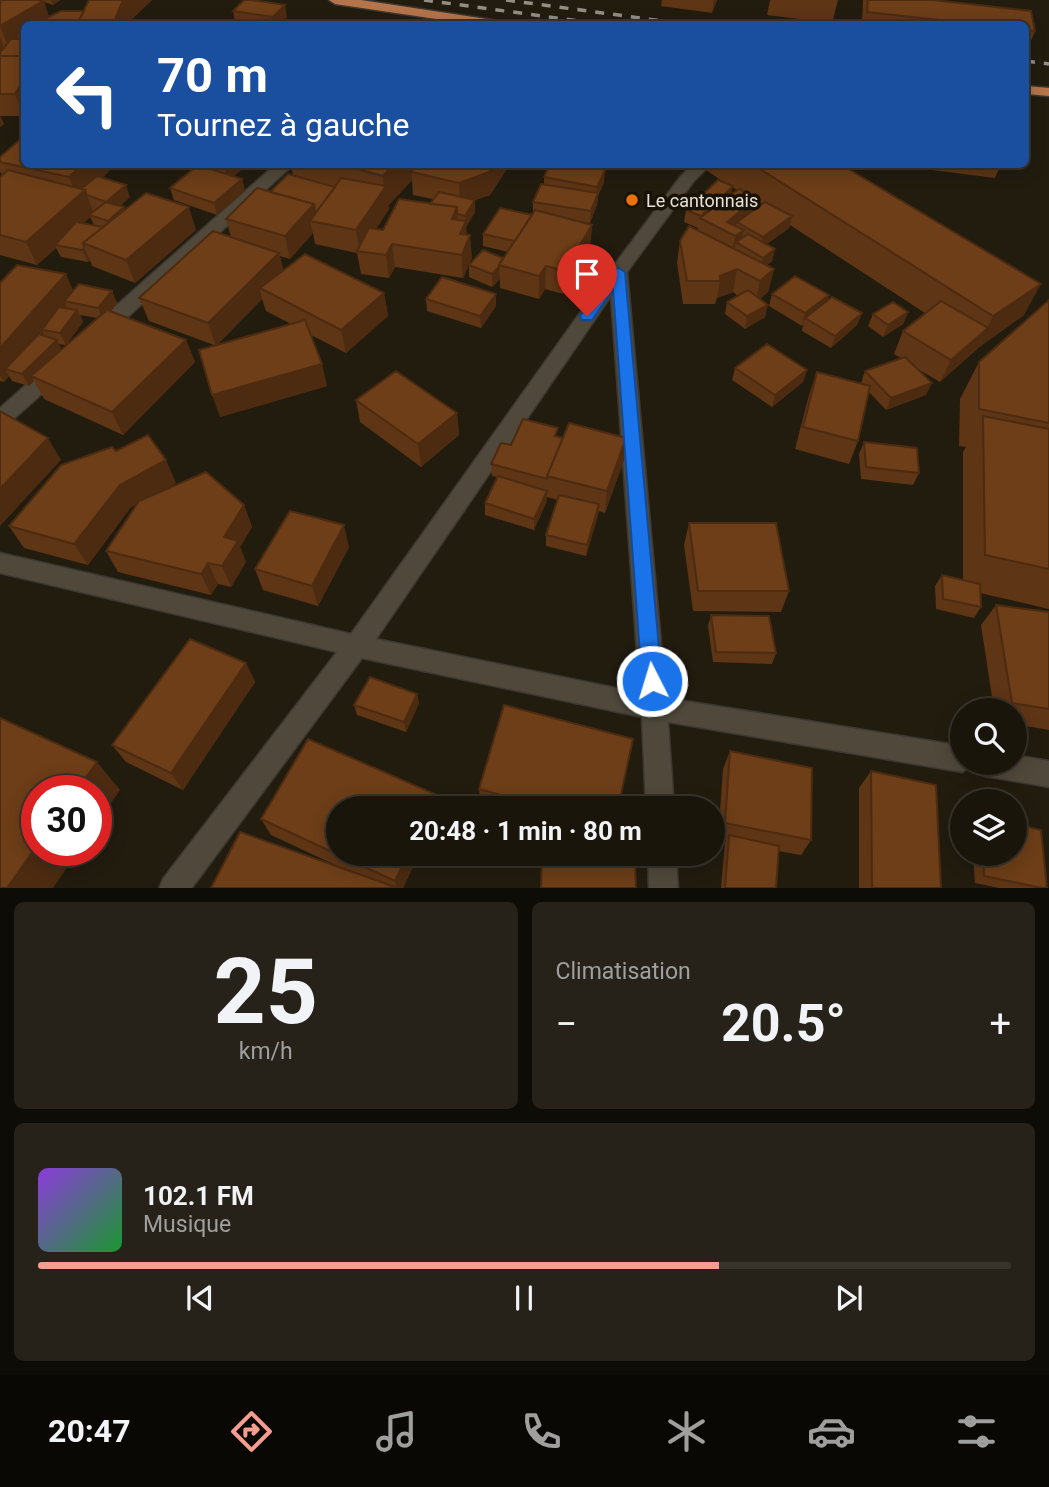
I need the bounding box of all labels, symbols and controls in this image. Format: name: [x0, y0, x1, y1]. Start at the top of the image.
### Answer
text: 70 m: [157, 47, 268, 104]
icon: left: [42, 49, 133, 140]
text: Tournez à gauche: [157, 106, 409, 144]
place label: Le cantonnais: [646, 190, 758, 211]
marker: Le cantonnais: [624, 192, 640, 208]
pin: [557, 244, 617, 316]
icon: arrive: [568, 255, 606, 293]
position arrow: [615, 644, 689, 718]
map controls: [950, 698, 1027, 866]
button: search: [950, 698, 1027, 775]
speed limit sign: 30: [21, 775, 112, 866]
button: layers: [950, 789, 1027, 866]
text: 20:48 · 1 min · 80 m: [409, 816, 642, 846]
text: 25: [214, 939, 318, 1045]
text: Climatisation: [556, 958, 691, 985]
text: 20.5°: [721, 993, 846, 1054]
text: −: [556, 1002, 577, 1046]
text: +: [989, 1002, 1011, 1046]
text: km/h: [239, 1038, 293, 1065]
text: 102.1 FM: [143, 1181, 254, 1211]
text: Musique: [143, 1211, 231, 1238]
icon: previous: [181, 1279, 219, 1317]
icon: pause: [505, 1279, 543, 1317]
icon: next: [830, 1279, 868, 1317]
icon: directions: [227, 1407, 276, 1456]
icon: music: [372, 1407, 421, 1456]
icon: phone: [517, 1407, 566, 1456]
icon: climate: [662, 1407, 711, 1456]
icon: car: [807, 1407, 856, 1456]
icon: filters: [952, 1407, 1001, 1456]
text: 20:47: [48, 1412, 130, 1450]

